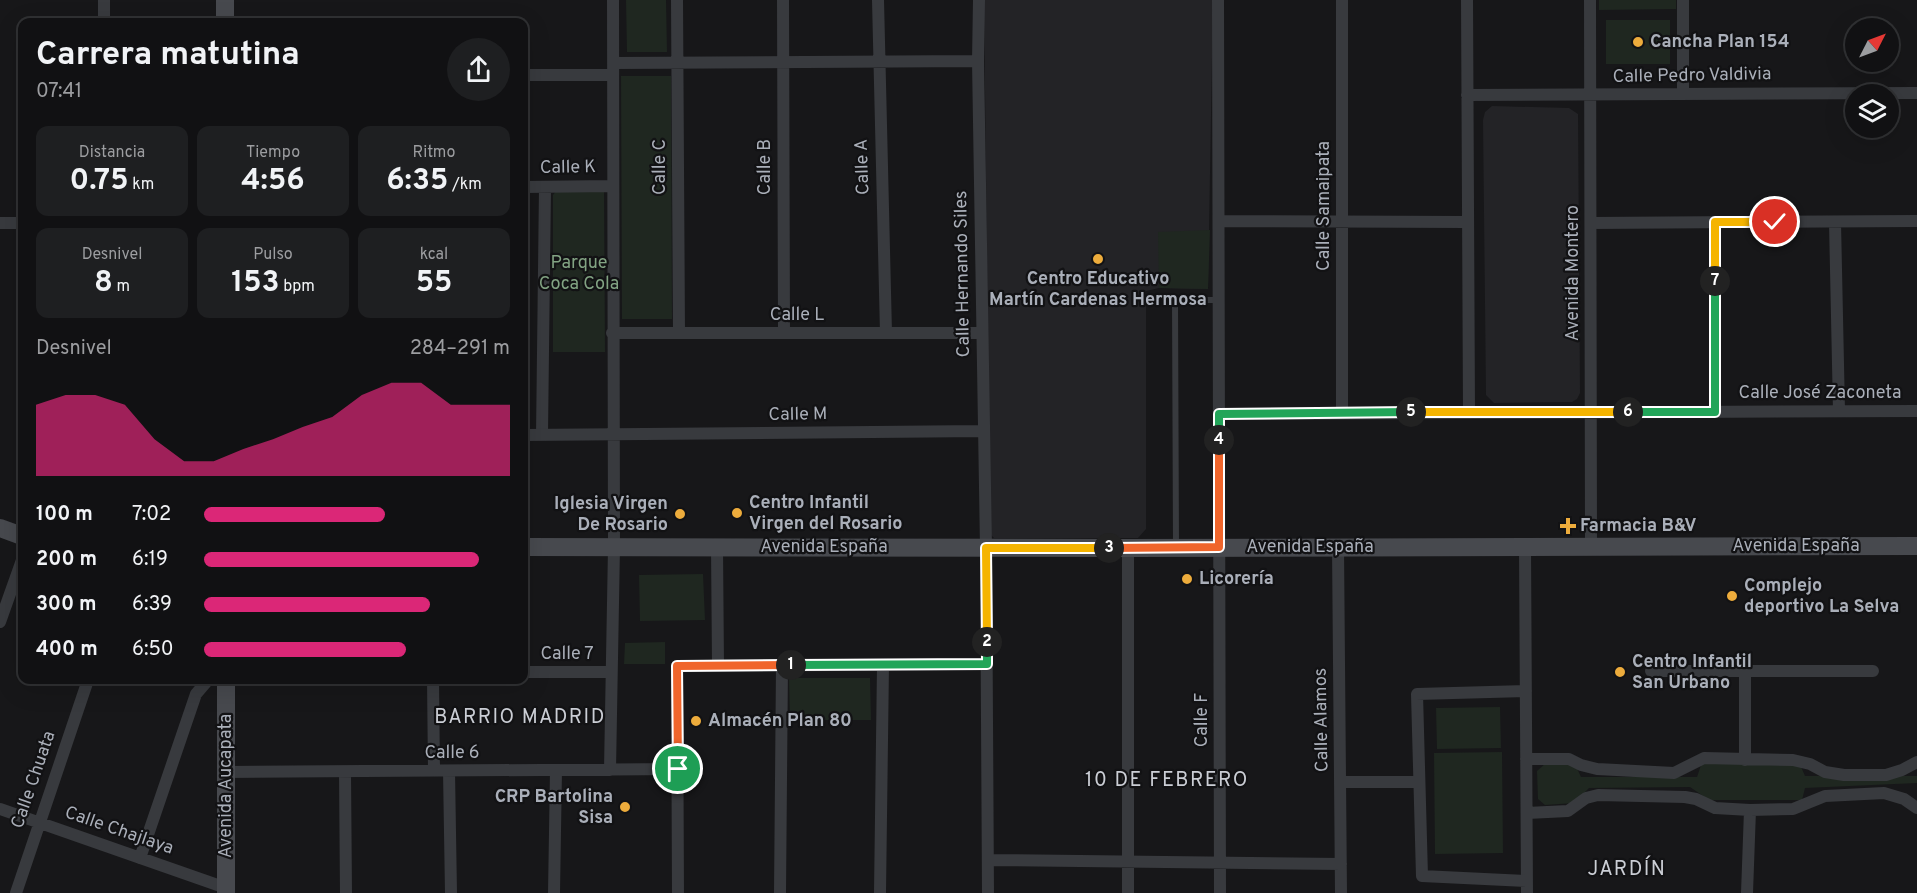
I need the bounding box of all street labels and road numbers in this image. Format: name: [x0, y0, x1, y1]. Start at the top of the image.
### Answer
street label: Calle Pedro Valdivia: [1612, 63, 1772, 89]
street label: Calle C: [649, 139, 672, 195]
street label: Calle B: [754, 139, 777, 195]
street label: Calle A: [851, 139, 875, 195]
street label: Calle Samaipata: [1313, 141, 1336, 271]
street label: Calle K: [540, 156, 596, 180]
street label: Calle Hernando Siles: [950, 191, 976, 357]
street label: Avenida Montero: [1562, 205, 1585, 341]
street label: Calle L: [770, 304, 824, 327]
street label: Calle José Zaconeta: [1739, 382, 1901, 405]
street label: Calle M: [768, 403, 828, 427]
street label: Avenida España: [1732, 535, 1860, 558]
street label: Avenida España: [760, 536, 888, 559]
street label: Avenida España: [1246, 536, 1374, 559]
street label: Calle 7: [540, 643, 594, 666]
street label: Calle Alamos: [1310, 668, 1334, 772]
street label: Calle F: [1191, 693, 1214, 747]
street label: Avenida Aucapata: [215, 714, 238, 858]
street label: Calle Chuata: [7, 728, 61, 832]
street label: Calle 6: [424, 742, 480, 765]
street label: Calle Chajlaya: [62, 802, 176, 860]

